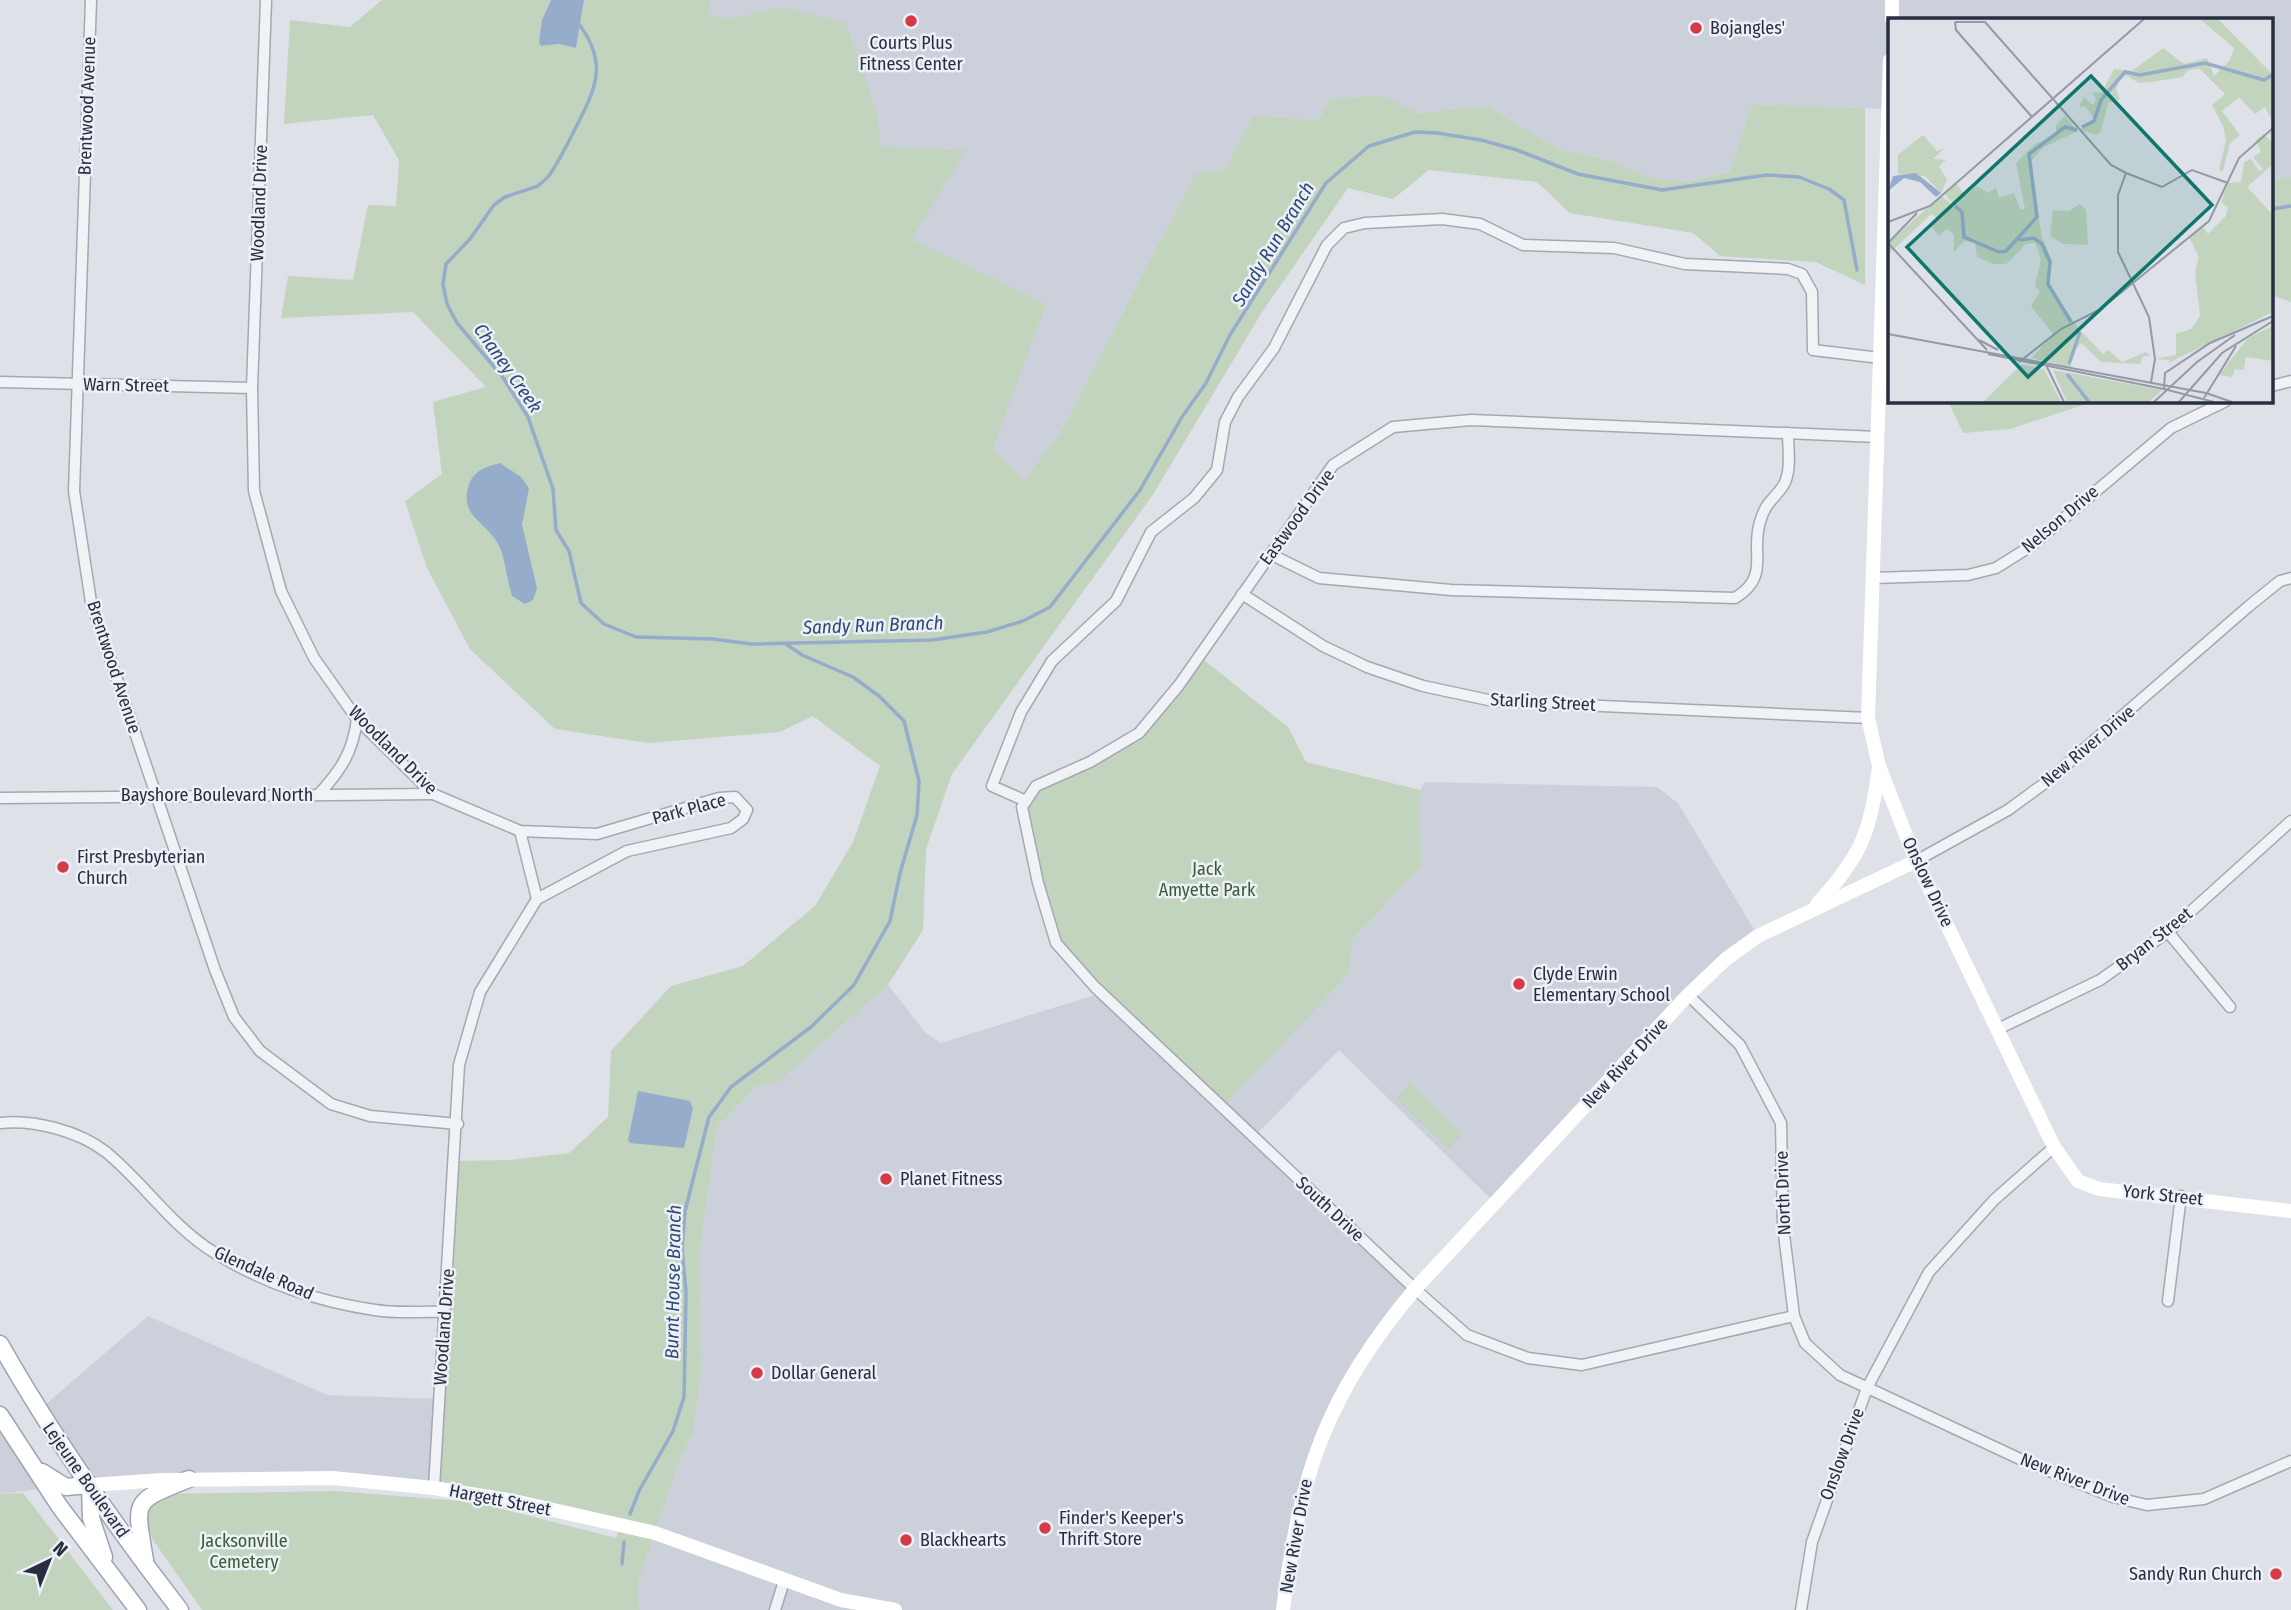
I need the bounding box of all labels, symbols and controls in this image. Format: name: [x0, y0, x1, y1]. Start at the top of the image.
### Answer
marker: Courts Plus Fitness Center: [903, 13, 919, 29]
place label: Bojangles': [1710, 17, 1785, 39]
inset map: [1888, 18, 2274, 402]
marker: Bojangles': [1688, 20, 1704, 36]
place label: Courts Plus Fitness Center: [859, 32, 963, 75]
street label: Brentwood Avenue: [74, 36, 100, 176]
street label: Woodland Drive: [246, 144, 272, 262]
water label: Sandy Run Branch: [1226, 178, 1319, 311]
water label: Chaney Creek: [469, 319, 547, 417]
street label: Warn Street: [83, 373, 169, 397]
street label: Eastwood Drive: [1255, 465, 1339, 569]
street label: Nelson Drive: [2017, 480, 2103, 557]
street label: Brentwood Avenue: [82, 598, 146, 736]
water label: Sandy Run Branch: [801, 611, 944, 639]
street label: Starling Street: [1490, 688, 1596, 716]
street label: New River Drive: [2037, 700, 2139, 792]
street label: Woodland Drive: [344, 701, 442, 799]
street label: Bayshore Boulevard North: [121, 784, 313, 806]
street label: Park Place: [650, 789, 728, 829]
street label: Onslow Drive: [1898, 834, 1958, 931]
place label: First Presbyterian Church: [77, 846, 205, 889]
park label: Jack Amyette Park: [1159, 858, 1256, 901]
marker: First Presbyterian Church: [55, 859, 71, 875]
street label: Bryan Street: [2111, 902, 2197, 976]
place label: Clyde Erwin Elementary School: [1533, 963, 1670, 1006]
marker: Clyde Erwin Elementary School: [1511, 976, 1527, 992]
street label: New River Drive: [1578, 1013, 1673, 1113]
street label: North Drive: [1771, 1150, 1795, 1236]
place label: Planet Fitness: [900, 1168, 1003, 1190]
marker: Planet Fitness: [878, 1171, 894, 1187]
street label: South Drive: [1291, 1172, 1369, 1246]
street label: York Street: [2122, 1180, 2204, 1210]
water label: Burnt House Branch: [660, 1205, 686, 1359]
street label: Glendale Road: [211, 1241, 317, 1305]
street label: Woodland Drive: [429, 1268, 459, 1386]
place label: Dollar General: [771, 1362, 877, 1384]
marker: Dollar General: [749, 1365, 765, 1381]
street label: Onslow Drive: [1815, 1405, 1869, 1503]
street label: Lejeune Boulevard: [38, 1418, 134, 1542]
street label: New River Drive: [2017, 1448, 2133, 1510]
street label: New River Drive: [1275, 1477, 1317, 1595]
street label: Hargett Street: [447, 1479, 553, 1521]
place label: Finder's Keeper's Thrift Store: [1059, 1507, 1184, 1550]
marker: Finder's Keeper's Thrift Store: [1037, 1520, 1053, 1536]
north arrow: [14, 1526, 84, 1596]
place label: Blackhearts: [920, 1529, 1007, 1551]
park label: Jacksonville Cemetery: [200, 1530, 288, 1573]
marker: Blackhearts: [898, 1532, 914, 1548]
text: N: [48, 1537, 72, 1561]
place label: Sandy Run Church: [2129, 1563, 2262, 1585]
marker: Sandy Run Church: [2268, 1566, 2284, 1582]

